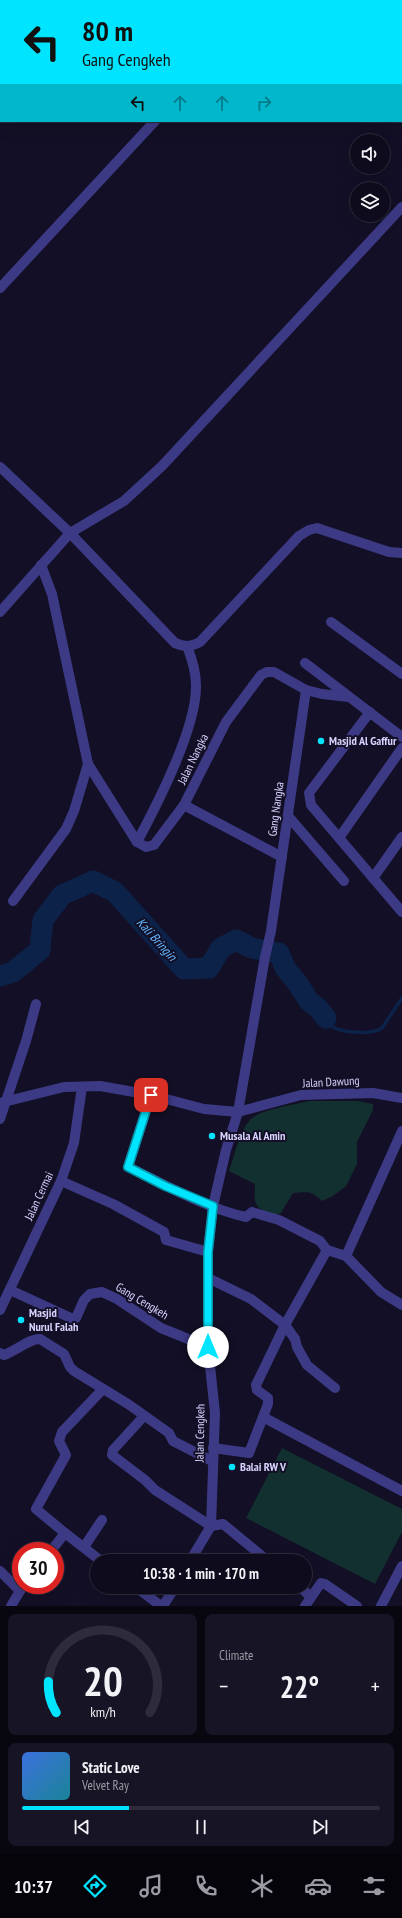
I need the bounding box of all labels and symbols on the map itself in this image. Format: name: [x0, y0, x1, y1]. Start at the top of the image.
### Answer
street label: Jalan Nangka: [173, 731, 211, 787]
place label: Masjid Al Gaffur: [329, 733, 397, 748]
marker: Masjid Al Gaffur: [316, 736, 326, 746]
street label: Gang Nangka: [264, 781, 287, 837]
water label: Kali Bringin: [133, 914, 181, 965]
street label: Jalan Dawung: [301, 1073, 360, 1091]
pin: [134, 1078, 168, 1112]
place label: Musala Al Amin: [220, 1128, 285, 1143]
marker: Musala Al Amin: [207, 1131, 217, 1141]
street label: Jalan Cermai: [20, 1169, 56, 1223]
street label: Gang Cengkeh: [113, 1279, 171, 1322]
place label: Masjid Nurul Falah: [29, 1305, 78, 1334]
marker: Masjid Nurul Falah: [16, 1315, 26, 1325]
position arrow: [187, 1326, 229, 1368]
street label: Jalan Cengkeh: [191, 1404, 208, 1463]
place label: Balai RW V: [240, 1459, 287, 1474]
marker: Balai RW V: [227, 1462, 237, 1472]
speed limit sign: 30: [12, 1542, 64, 1594]

